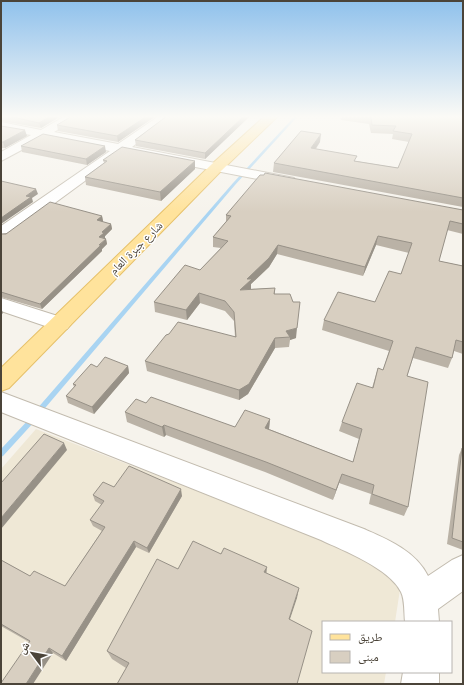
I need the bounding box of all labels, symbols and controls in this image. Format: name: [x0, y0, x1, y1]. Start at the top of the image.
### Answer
street label: شارع جبرة العام: [106, 218, 166, 278]
legend: [322, 621, 452, 673]
text: طريق: [358, 629, 383, 644]
north arrow: [12, 633, 52, 673]
text: ش: [14, 639, 34, 657]
text: مبنى: [358, 649, 379, 664]

